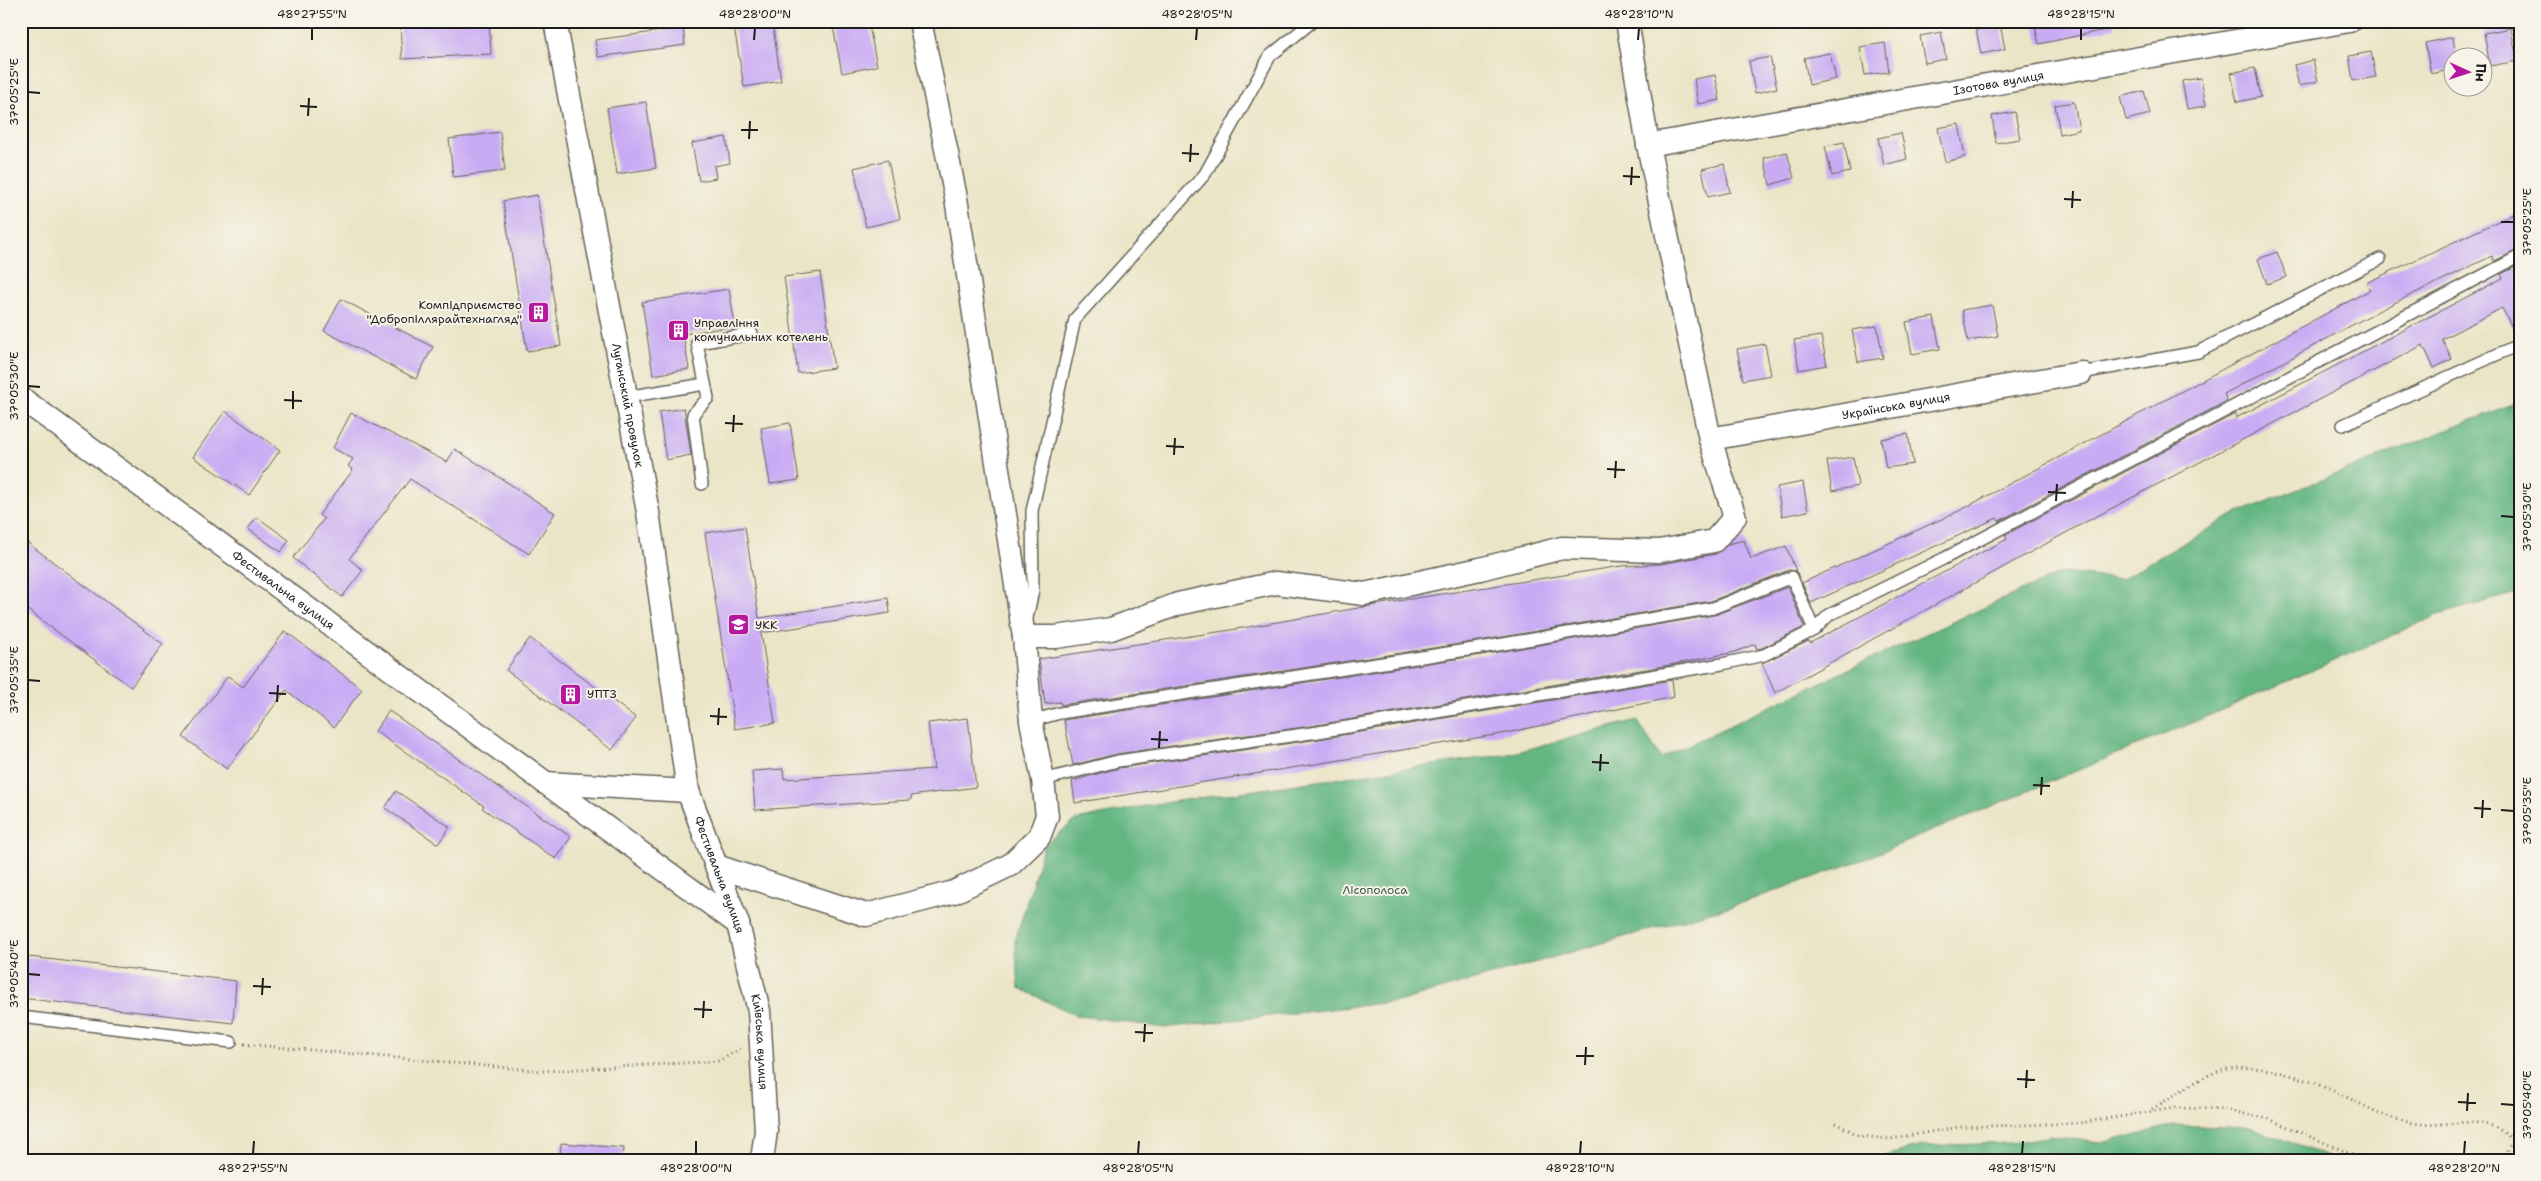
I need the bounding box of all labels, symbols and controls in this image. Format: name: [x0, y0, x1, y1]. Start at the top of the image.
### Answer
text: 48°27'55"N: [277, 6, 347, 22]
text: 48°28'00"N: [719, 6, 791, 22]
text: 48°28'05"N: [1161, 6, 1233, 22]
text: 48°28'10"N: [1604, 6, 1674, 22]
text: 48°28'15"N: [2047, 6, 2115, 22]
north arrow: [2444, 48, 2494, 98]
text: 37°05'25"E: [6, 58, 22, 126]
text: Пн: [2472, 63, 2490, 82]
street label: Ізотова вулиця: [1952, 67, 2045, 99]
text: 37°05'25"E: [2519, 188, 2535, 256]
place label: Компідприємство "Добропіллярайтехнагляд": [367, 297, 522, 327]
building icon: Компідприємство "Добропіллярайтехнагляд": [526, 300, 550, 324]
place label: Управління комунальних котелень: [694, 315, 828, 345]
building icon: Управління комунальних котелень: [666, 318, 690, 342]
street label: Луганський провулок: [608, 342, 647, 469]
text: 37°05'30"E: [6, 351, 22, 421]
street label: Українська вулиця: [1841, 388, 1951, 423]
text: 37°05'30"E: [2519, 482, 2535, 552]
street label: Фестивальна вулиця: [228, 547, 338, 633]
school or university icon: УКК: [727, 613, 751, 637]
place label: УКК: [755, 617, 778, 633]
text: 37°05'35"E: [6, 646, 22, 714]
building icon: УПТЗ: [559, 682, 583, 706]
place label: УПТЗ: [587, 686, 617, 702]
text: 37°05'35"E: [2519, 777, 2535, 845]
street label: Фестивальна вулиця: [690, 814, 748, 935]
park label: Лісополоса: [1342, 882, 1408, 898]
text: 37°05'40"E: [6, 939, 22, 1009]
street label: Київська вулиця: [747, 992, 772, 1090]
text: 37°05'40"E: [2519, 1070, 2535, 1140]
text: 48°27'55"N: [218, 1160, 288, 1176]
text: 48°28'00"N: [660, 1160, 732, 1176]
text: 48°28'05"N: [1102, 1160, 1174, 1176]
text: 48°28'10"N: [1545, 1160, 1615, 1176]
text: 48°28'15"N: [1988, 1160, 2056, 1176]
text: 48°28'20"N: [2428, 1160, 2500, 1176]

